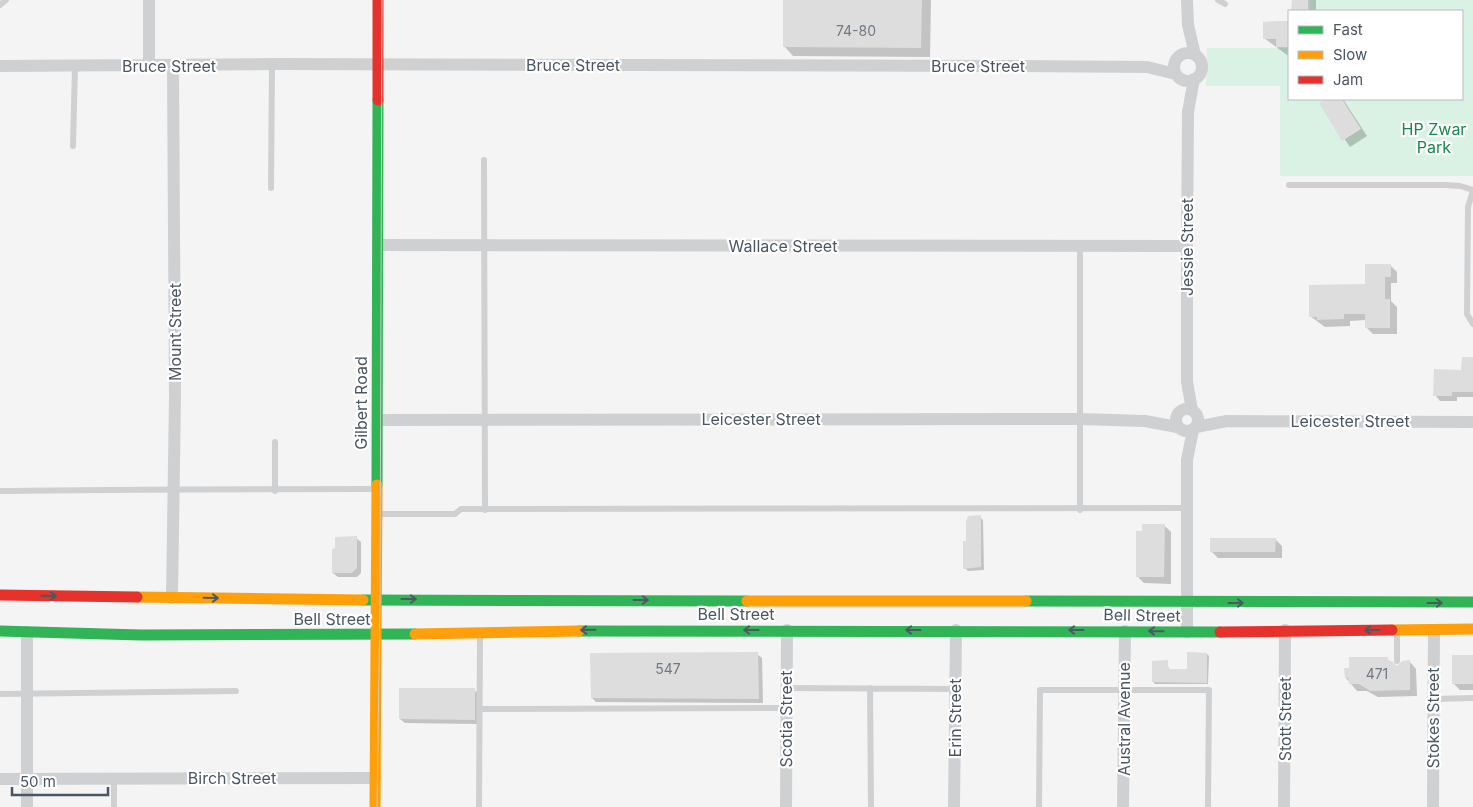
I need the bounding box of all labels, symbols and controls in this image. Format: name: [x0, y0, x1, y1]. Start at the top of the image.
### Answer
legend: [1288, 10, 1463, 100]
text: Fast: [1333, 20, 1363, 39]
house number: 74-80: [836, 22, 876, 39]
text: Slow: [1333, 45, 1367, 64]
street label: Bruce Street: [526, 55, 620, 75]
street label: Bruce Street: [122, 56, 216, 76]
street label: Bruce Street: [931, 56, 1025, 76]
text: Jam: [1333, 70, 1363, 89]
park label: HP Zwar Park: [1402, 119, 1466, 157]
street label: Jessie Street: [1177, 198, 1197, 296]
street label: Wallace Street: [729, 236, 837, 256]
street label: Mount Street: [165, 283, 185, 381]
street label: Gilbert Road: [351, 356, 371, 450]
street label: Leicester Street: [701, 409, 821, 429]
street label: Leicester Street: [1290, 411, 1410, 431]
one-way arrow: [40, 591, 56, 601]
one-way arrow: [203, 594, 219, 603]
one-way arrow: [400, 594, 416, 604]
one-way arrow: [632, 595, 649, 605]
one-way arrow: [1228, 598, 1244, 607]
one-way arrow: [1426, 598, 1442, 607]
street label: Bell Street: [697, 604, 775, 624]
street label: Bell Street: [1103, 604, 1181, 626]
street label: Bell Street: [293, 609, 371, 629]
one-way arrow: [743, 625, 760, 635]
one-way arrow: [906, 625, 922, 635]
one-way arrow: [1068, 625, 1084, 635]
one-way arrow: [1364, 625, 1380, 635]
one-way arrow: [581, 626, 597, 635]
one-way arrow: [1148, 626, 1164, 636]
house number: 547: [655, 660, 681, 677]
street label: Austral Avenue: [1114, 662, 1134, 776]
house number: 471: [1366, 665, 1388, 682]
street label: Stokes Street: [1423, 668, 1443, 768]
street label: Scotia Street: [776, 671, 796, 767]
street label: Stott Street: [1275, 677, 1295, 761]
street label: Erin Street: [945, 679, 965, 757]
scale bar: [12, 764, 109, 796]
street label: Birch Street: [188, 768, 276, 788]
text: 50 m: [20, 772, 56, 791]

